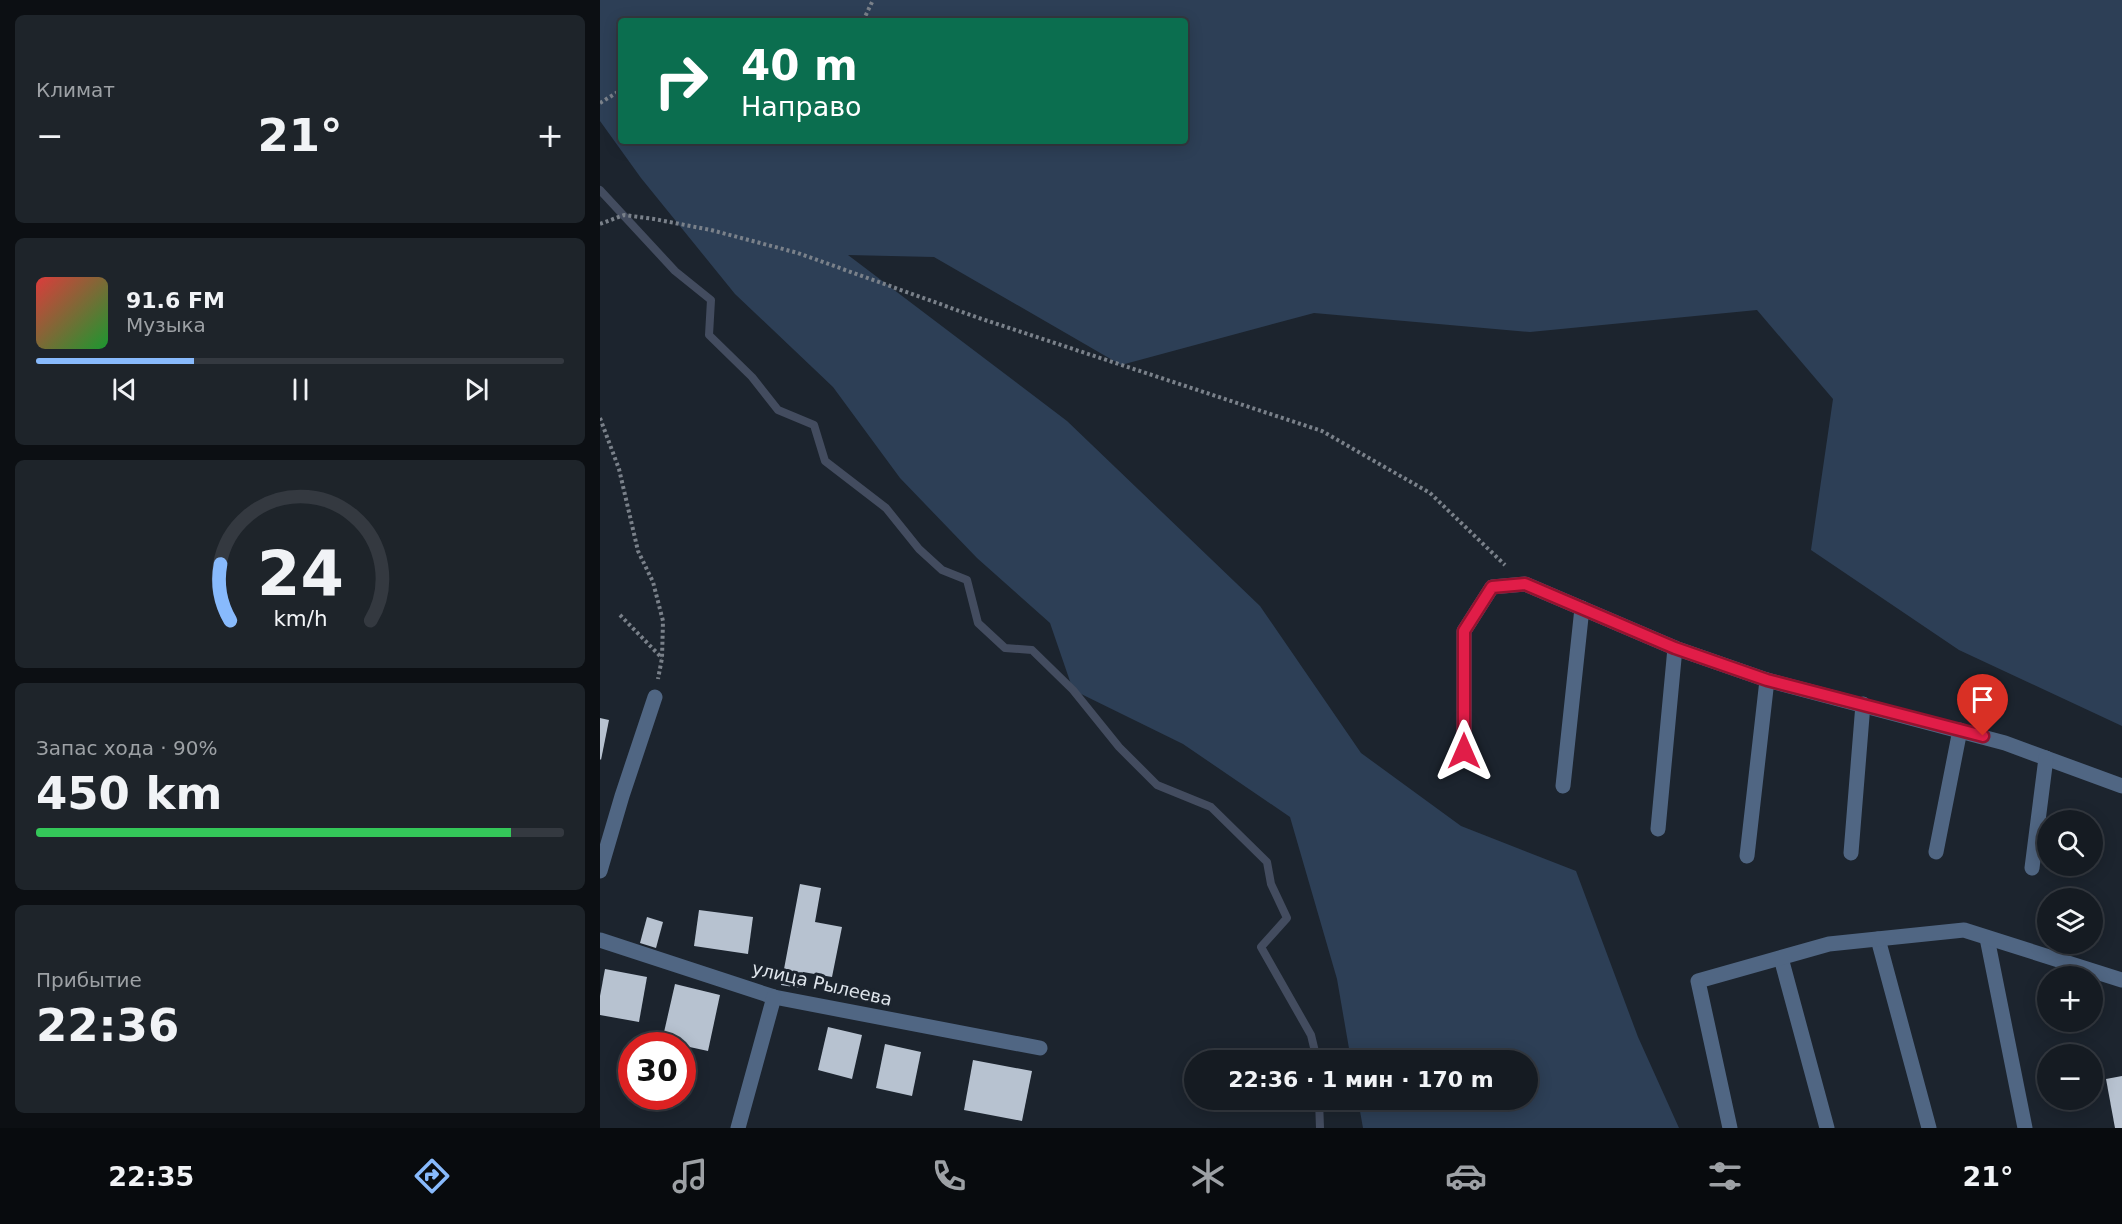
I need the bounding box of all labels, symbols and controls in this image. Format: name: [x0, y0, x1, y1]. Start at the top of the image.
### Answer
text: 40 m: [741, 41, 858, 90]
icon: right: [642, 42, 720, 120]
text: Климат: [36, 78, 115, 102]
text: Направо: [741, 91, 862, 122]
text: 21°: [257, 109, 343, 162]
text: −: [36, 116, 64, 155]
text: +: [536, 116, 564, 155]
text: 91.6 FM: [126, 288, 225, 313]
text: Музыка: [126, 313, 206, 337]
icon: previous: [108, 373, 141, 406]
icon: pause: [284, 373, 317, 406]
icon: next: [460, 373, 493, 406]
text: 24: [257, 537, 343, 610]
text: km/h: [273, 606, 327, 631]
pin: [1957, 674, 2008, 736]
icon: arrive: [1966, 683, 1999, 716]
position arrow: [1432, 719, 1496, 783]
text: Запас хода · 90%: [36, 736, 217, 760]
text: 450 km: [36, 767, 222, 820]
map controls: [2037, 810, 2103, 1110]
button: search: [2037, 810, 2103, 876]
button: layers: [2037, 888, 2103, 954]
street label: улица Рылеева: [750, 957, 894, 1010]
button: +: [2037, 966, 2103, 1032]
text: Прибытие: [36, 968, 142, 992]
text: 22:36: [36, 999, 179, 1052]
speed limit sign: 30: [618, 1032, 696, 1110]
button: −: [2037, 1044, 2103, 1110]
text: 22:36 · 1 мин · 170 m: [1228, 1067, 1494, 1092]
icon: directions: [411, 1155, 453, 1197]
icon: music: [669, 1155, 711, 1197]
icon: phone: [928, 1155, 970, 1197]
icon: climate: [1187, 1155, 1229, 1197]
icon: car: [1445, 1155, 1487, 1197]
icon: filters: [1704, 1155, 1746, 1197]
text: 22:35: [108, 1161, 194, 1192]
text: 21°: [1963, 1161, 2014, 1192]

